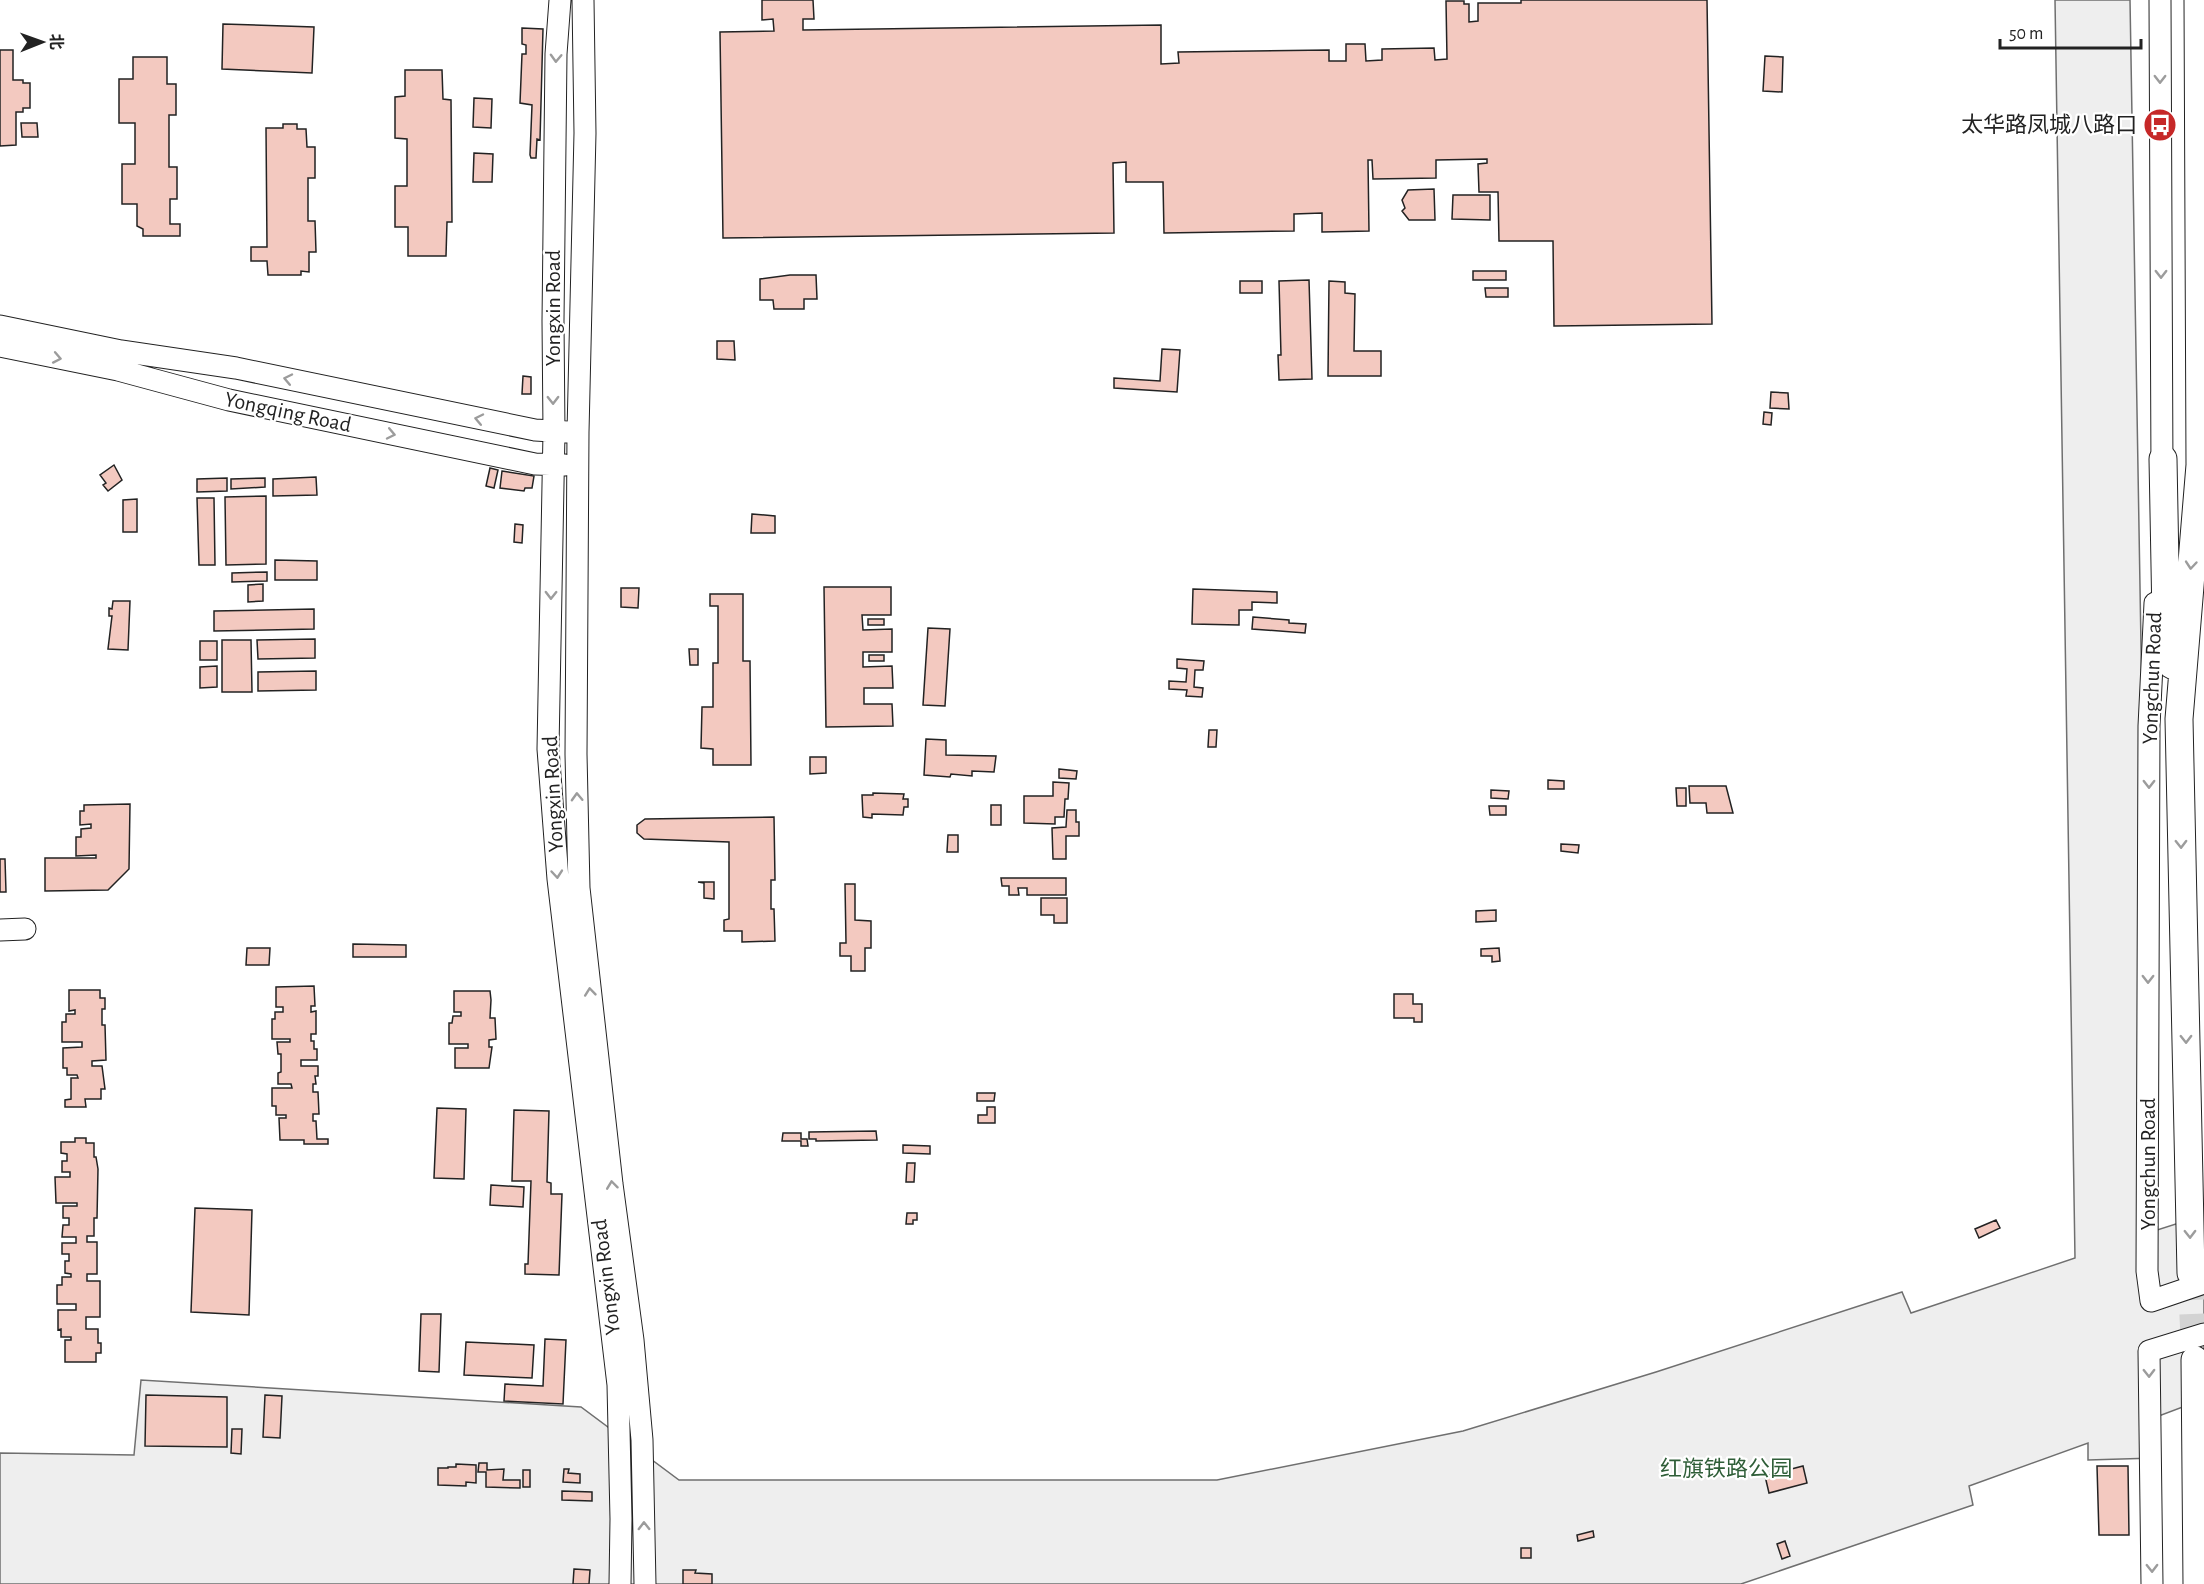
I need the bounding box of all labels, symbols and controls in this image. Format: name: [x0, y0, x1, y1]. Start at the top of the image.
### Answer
north arrow: [12, 12, 72, 72]
scale bar: [2000, 12, 2141, 50]
text: 50 m: [2009, 25, 2043, 43]
text: 北: [48, 34, 65, 50]
one-way arrow: [549, 54, 562, 63]
one-way arrow: [2154, 75, 2166, 84]
bus stop icon: 太华路凤城八路口: [2142, 107, 2178, 143]
place label: 太华路凤城八路口: [1961, 113, 2137, 136]
street label: Yongxin Road: [542, 250, 564, 366]
one-way arrow: [2155, 270, 2167, 279]
one-way arrow: [52, 351, 62, 364]
one-way arrow: [283, 373, 293, 386]
street label: Yongqing Road: [223, 388, 353, 436]
one-way arrow: [547, 396, 560, 405]
one-way arrow: [474, 413, 484, 426]
one-way arrow: [385, 427, 395, 440]
one-way arrow: [2185, 561, 2198, 570]
one-way arrow: [544, 591, 557, 600]
street label: Yongchun Road: [2139, 611, 2165, 745]
street label: Yongxin Road: [539, 735, 567, 853]
one-way arrow: [2143, 780, 2155, 789]
one-way arrow: [570, 793, 583, 802]
one-way arrow: [2175, 839, 2188, 848]
one-way arrow: [550, 869, 563, 878]
one-way arrow: [2142, 975, 2154, 984]
one-way arrow: [585, 987, 597, 996]
one-way arrow: [2180, 1034, 2192, 1043]
street label: Yongchun Road: [2137, 1098, 2159, 1230]
one-way arrow: [607, 1181, 619, 1190]
street label: Yongxin Road: [588, 1218, 624, 1336]
one-way arrow: [2184, 1229, 2196, 1238]
one-way arrow: [2143, 1368, 2155, 1377]
park label: 红旗铁路公园: [1660, 1457, 1792, 1480]
one-way arrow: [638, 1521, 650, 1530]
one-way arrow: [2146, 1563, 2158, 1572]

